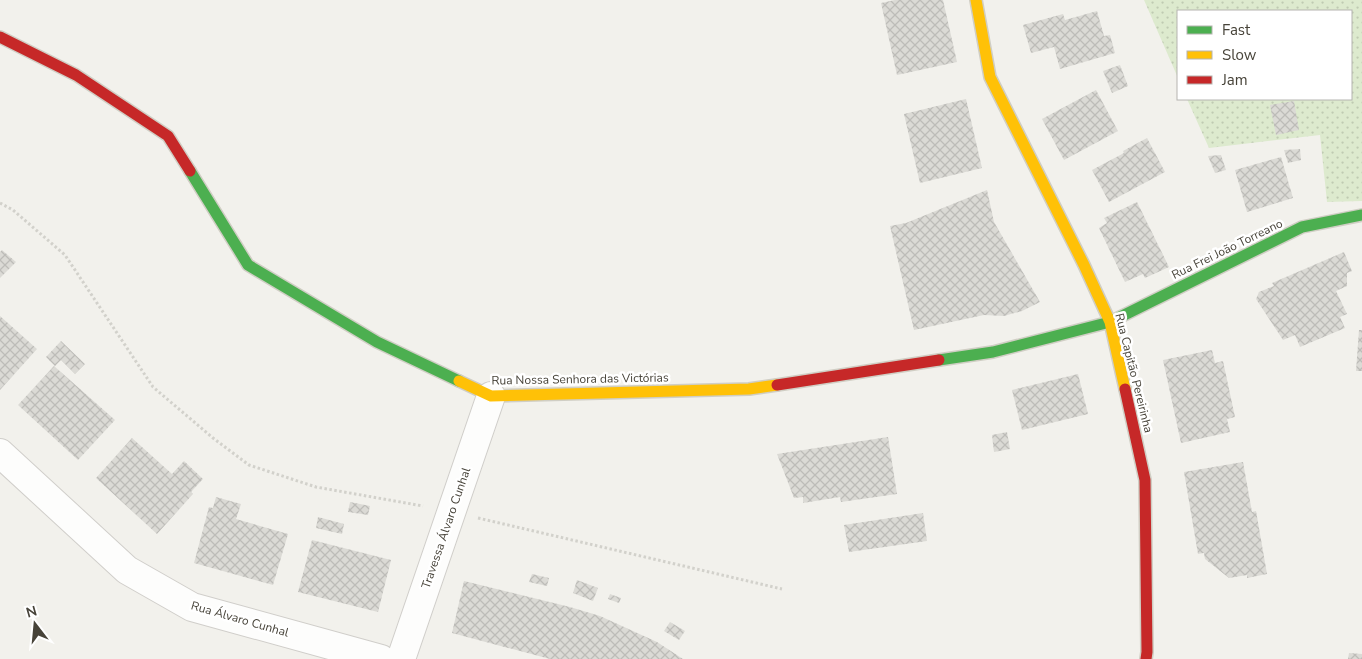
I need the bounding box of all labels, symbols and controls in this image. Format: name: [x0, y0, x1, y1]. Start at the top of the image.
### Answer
legend: [1177, 10, 1352, 100]
text: Fast: [1222, 20, 1251, 40]
text: Slow: [1222, 45, 1257, 65]
text: Jam: [1221, 70, 1248, 90]
street label: Rua Frei João Torreano: [1169, 215, 1285, 283]
street label: Rua Capitão Pereirinha: [1111, 312, 1157, 434]
street label: Rua Nossa Senhora das Victórias: [491, 369, 669, 389]
street label: Travessa Álvaro Cunhal: [418, 465, 474, 591]
street label: Rua Álvaro Cunhal: [189, 597, 291, 641]
north arrow: [10, 599, 60, 649]
text: N: [24, 601, 39, 623]

